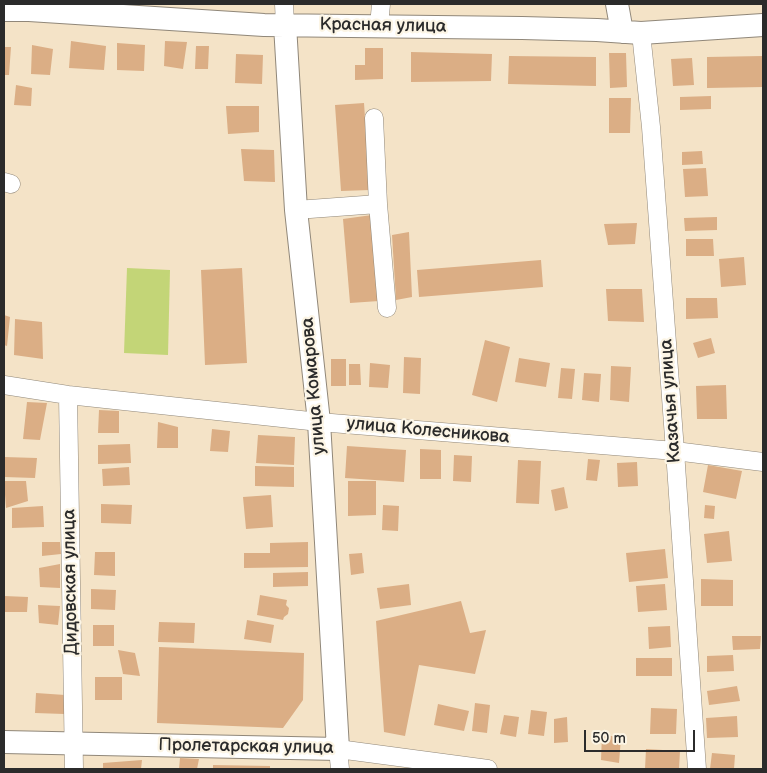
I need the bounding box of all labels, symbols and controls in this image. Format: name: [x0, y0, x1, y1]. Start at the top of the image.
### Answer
street label: Красная улица: [319, 14, 447, 38]
street label: улица Комарова: [297, 316, 331, 456]
street label: Казачья улица: [656, 338, 686, 464]
street label: улица Колесникова: [346, 413, 510, 449]
street label: Дидовская улица: [59, 509, 83, 655]
scale bar: [587, 720, 698, 752]
text: 50 m: [592, 729, 626, 748]
street label: Пролетарская улица: [158, 735, 334, 759]

